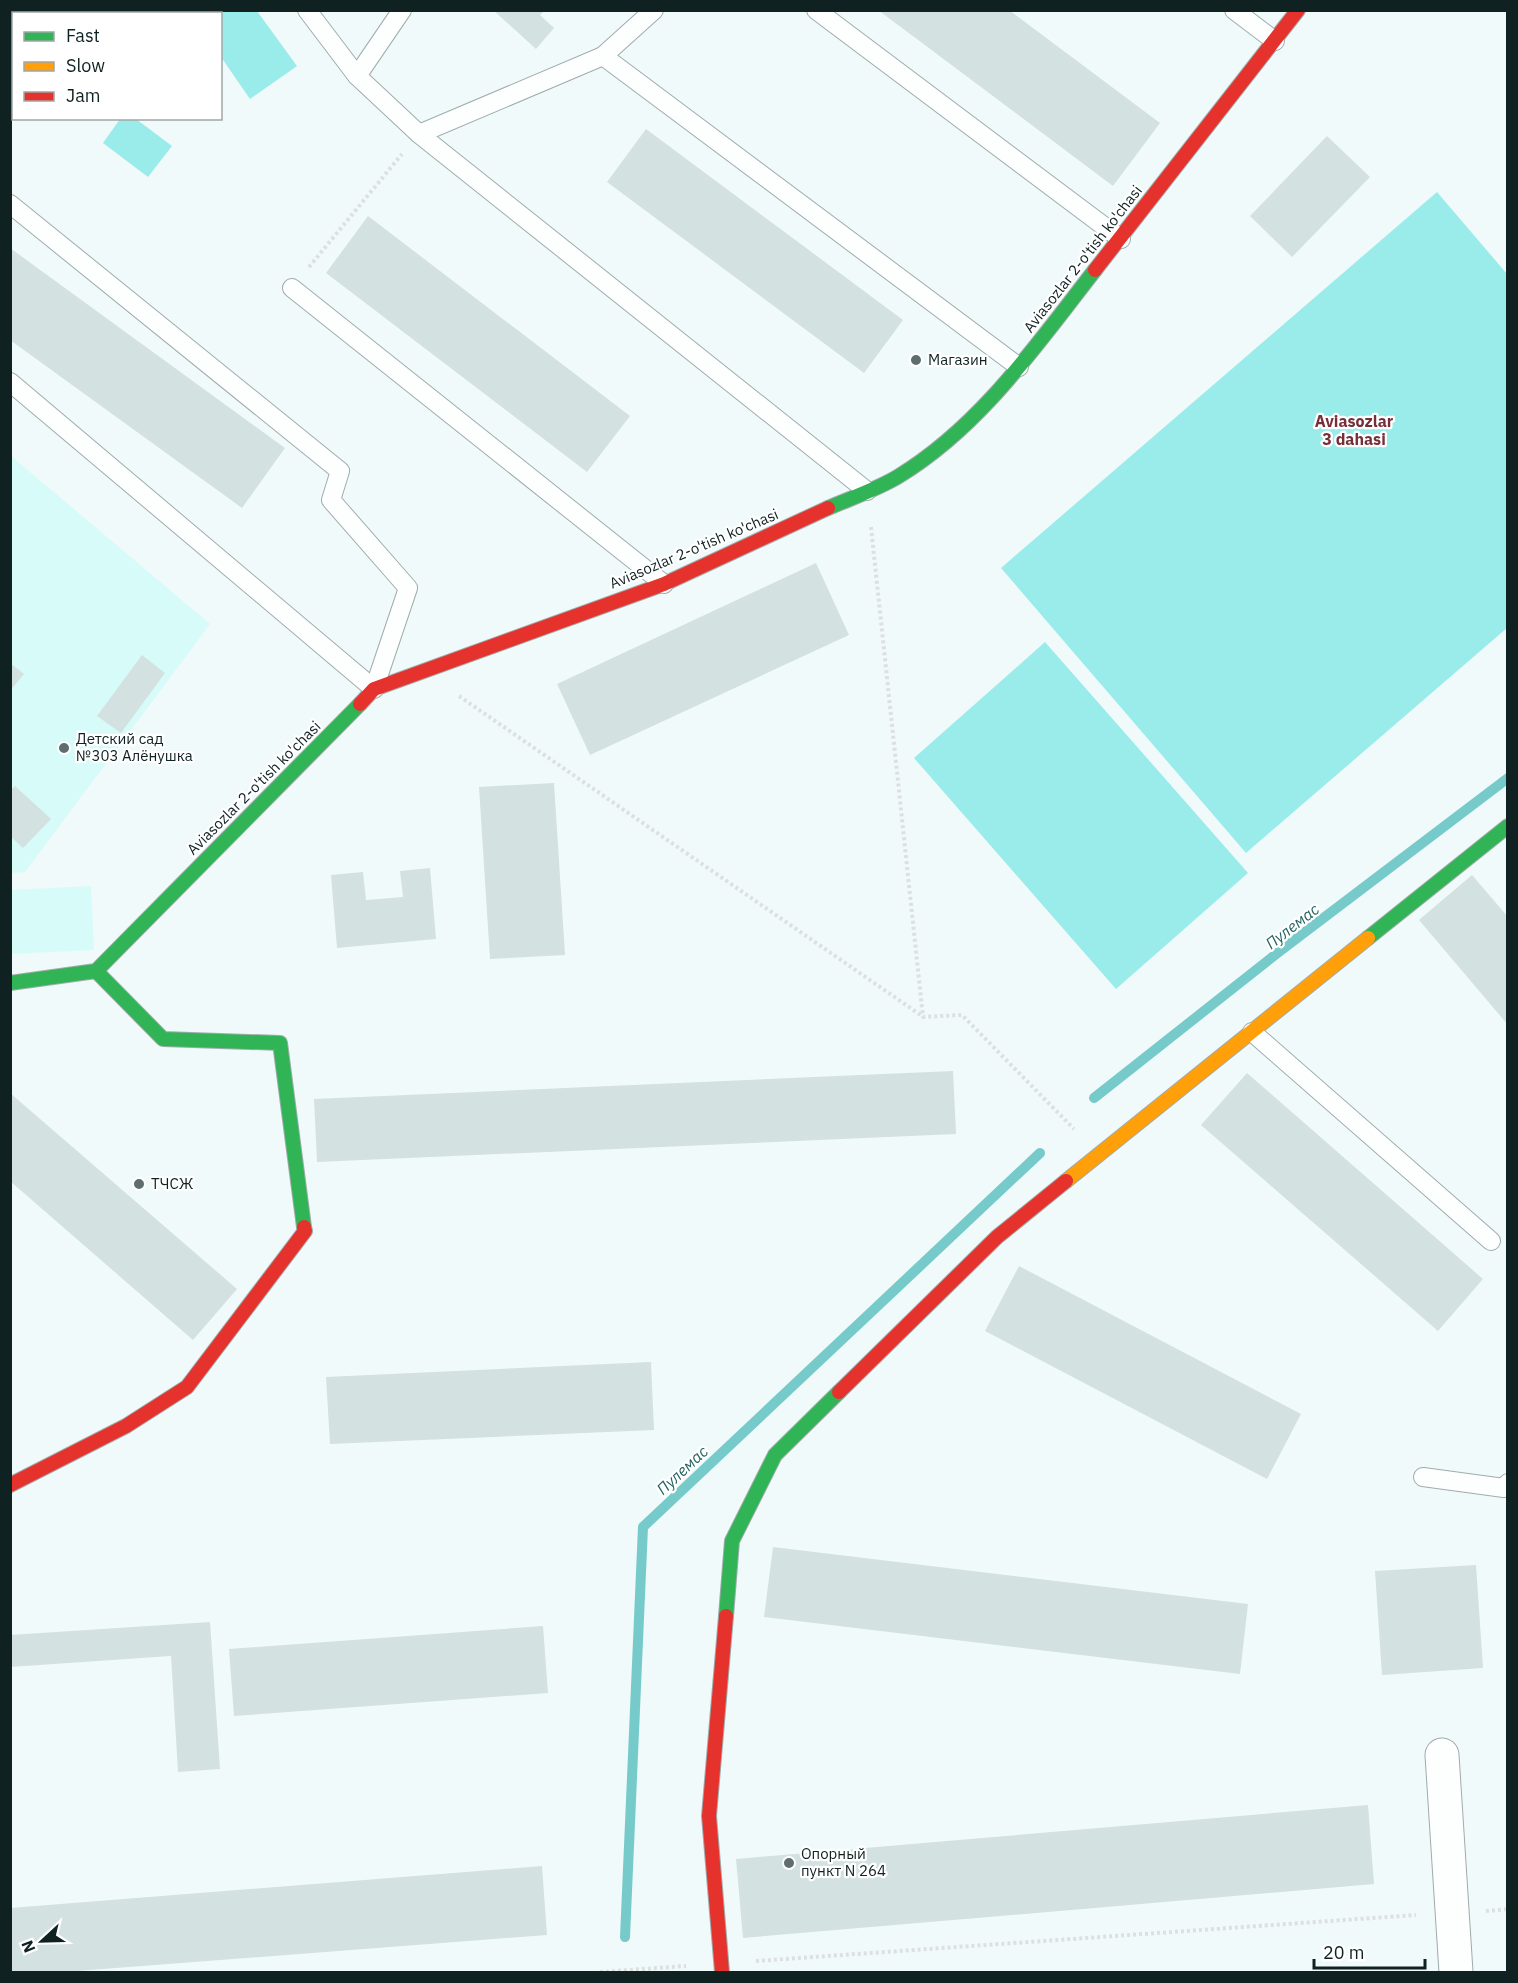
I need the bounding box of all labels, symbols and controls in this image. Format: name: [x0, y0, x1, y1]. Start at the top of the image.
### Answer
legend: [12, 12, 222, 120]
text: Fast: [66, 24, 100, 47]
text: Slow: [66, 54, 105, 77]
text: Jam: [66, 84, 101, 107]
street label: Aviasozlar 2-o'tish ko'chasi: [1019, 181, 1146, 336]
place label: Магазин: [928, 350, 988, 369]
marker: Магазин: [909, 353, 923, 367]
district label: Aviasozlar 3 dahasi: [1315, 411, 1394, 449]
street label: Aviasozlar 2-o'tish ko'chasi: [606, 504, 781, 593]
street label: Aviasozlar 2-o'tish ko'chasi: [183, 717, 325, 859]
place label: Детский сад №303 Алёнушка: [76, 729, 193, 765]
marker: Детский сад №303 Алёнушка: [57, 741, 71, 755]
water label: Пулемас: [1261, 899, 1323, 953]
place label: ТЧСЖ: [151, 1174, 194, 1193]
marker: ТЧСЖ: [132, 1177, 146, 1191]
water label: Пулемас: [652, 1441, 712, 1499]
place label: Опорный пункт N 264: [801, 1844, 886, 1880]
marker: Опорный пункт N 264: [782, 1856, 796, 1870]
north arrow: [12, 1911, 72, 1971]
scale bar: [1314, 1932, 1425, 1970]
text: N: [17, 1937, 40, 1956]
text: 20 m: [1323, 1941, 1365, 1964]

